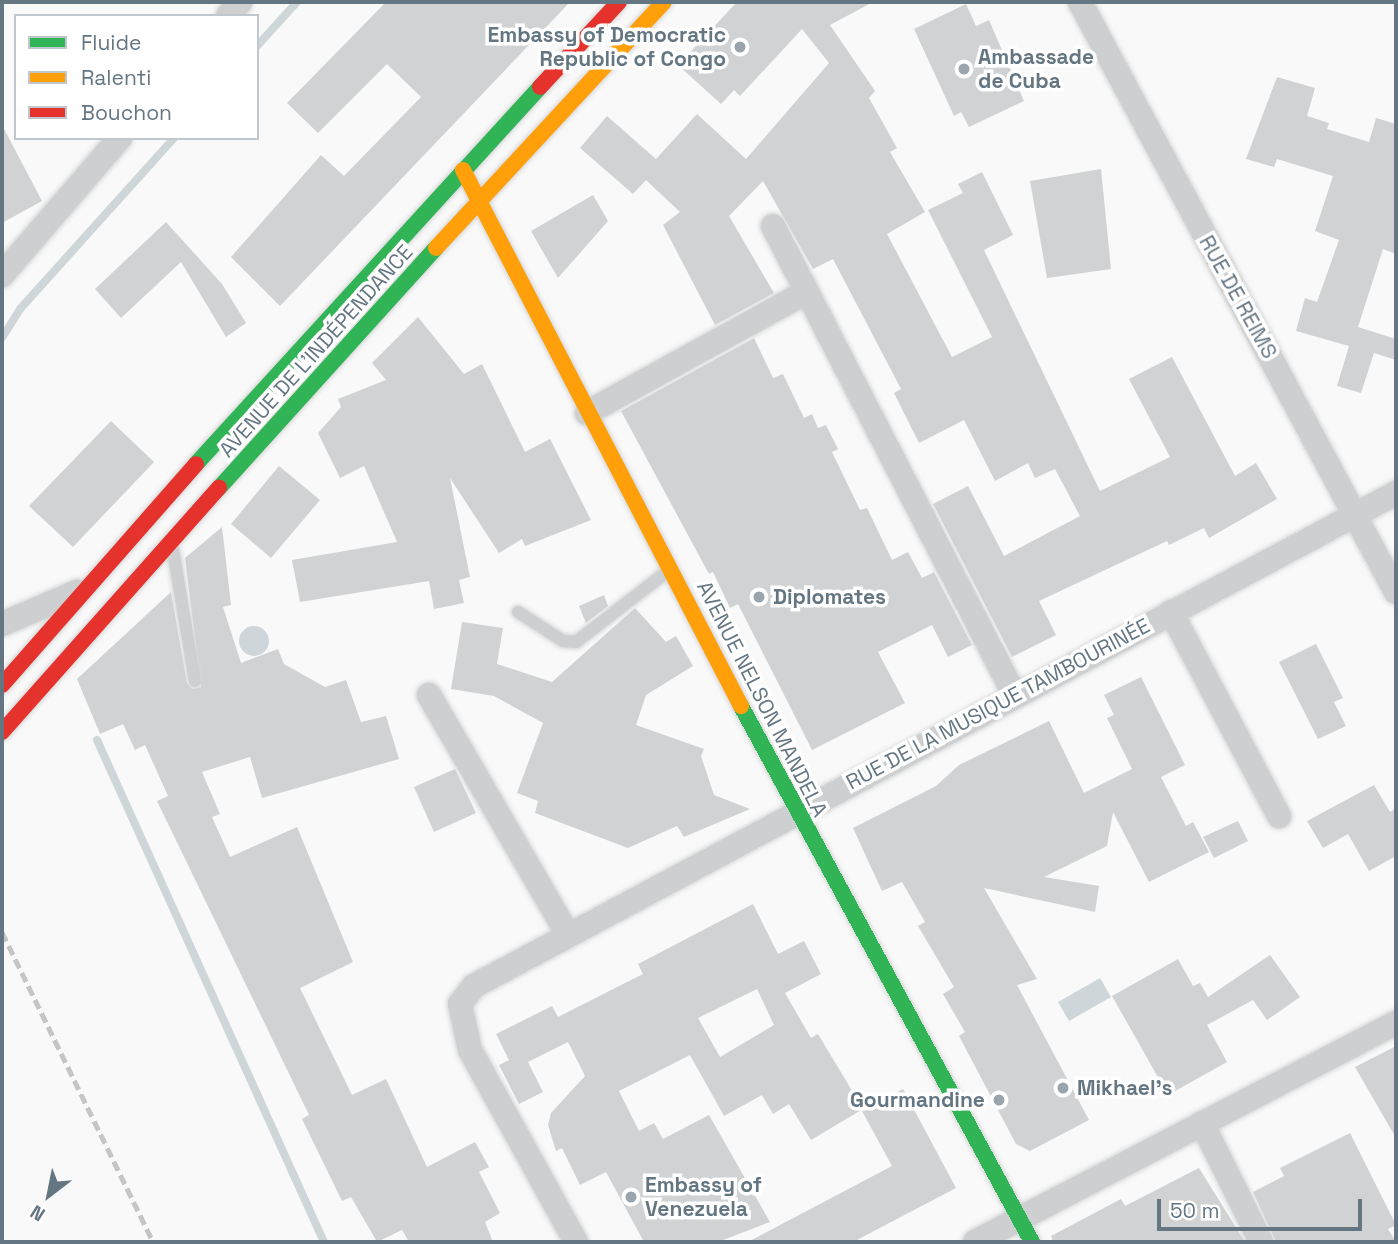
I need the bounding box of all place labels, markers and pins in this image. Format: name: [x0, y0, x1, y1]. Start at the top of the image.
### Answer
place label: Embassy of Democratic Republic of Congo: [488, 22, 726, 72]
marker: Embassy of Democratic Republic of Congo: [732, 39, 748, 55]
place label: Ambassade de Cuba: [978, 44, 1094, 94]
marker: Ambassade de Cuba: [956, 61, 972, 77]
place label: Diplomates: [773, 584, 886, 610]
marker: Diplomates: [751, 589, 767, 605]
place label: Mikhael's: [1077, 1075, 1172, 1101]
marker: Mikhael's: [1055, 1080, 1071, 1096]
place label: Gourmandine: [850, 1087, 985, 1113]
marker: Gourmandine: [991, 1092, 1007, 1108]
place label: Embassy of Venezuela: [645, 1172, 762, 1222]
marker: Embassy of Venezuela: [623, 1189, 639, 1205]

